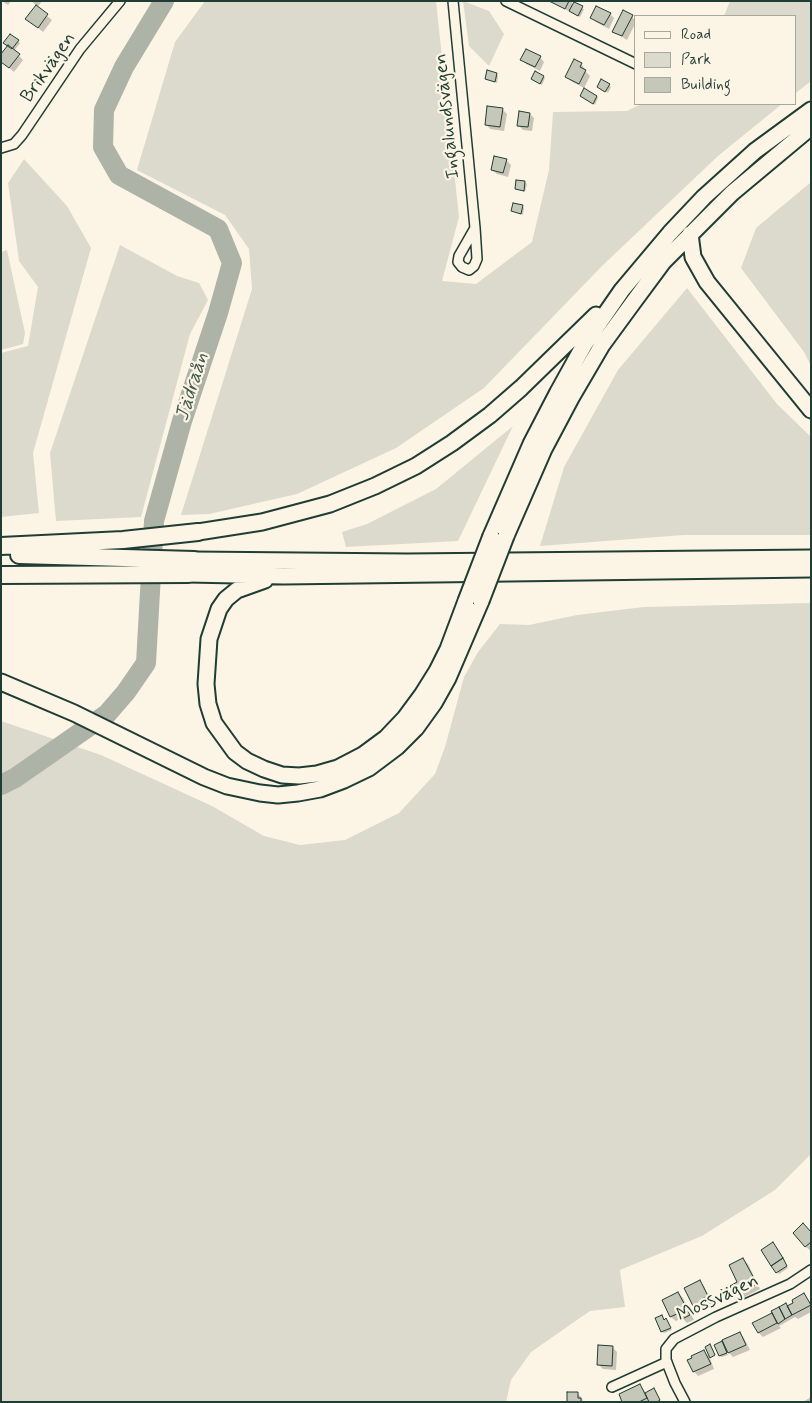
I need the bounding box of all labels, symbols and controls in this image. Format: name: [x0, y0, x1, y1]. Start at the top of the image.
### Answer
legend: [634, 15, 797, 105]
text: Road: [681, 25, 711, 45]
street label: Brikvägen: [17, 29, 81, 107]
text: Park: [681, 50, 711, 70]
street label: Ingalundsvägen: [430, 52, 466, 180]
text: Building: [681, 75, 731, 95]
water label: Jädraån: [171, 350, 215, 424]
street label: Mossvägen: [673, 1270, 763, 1328]

